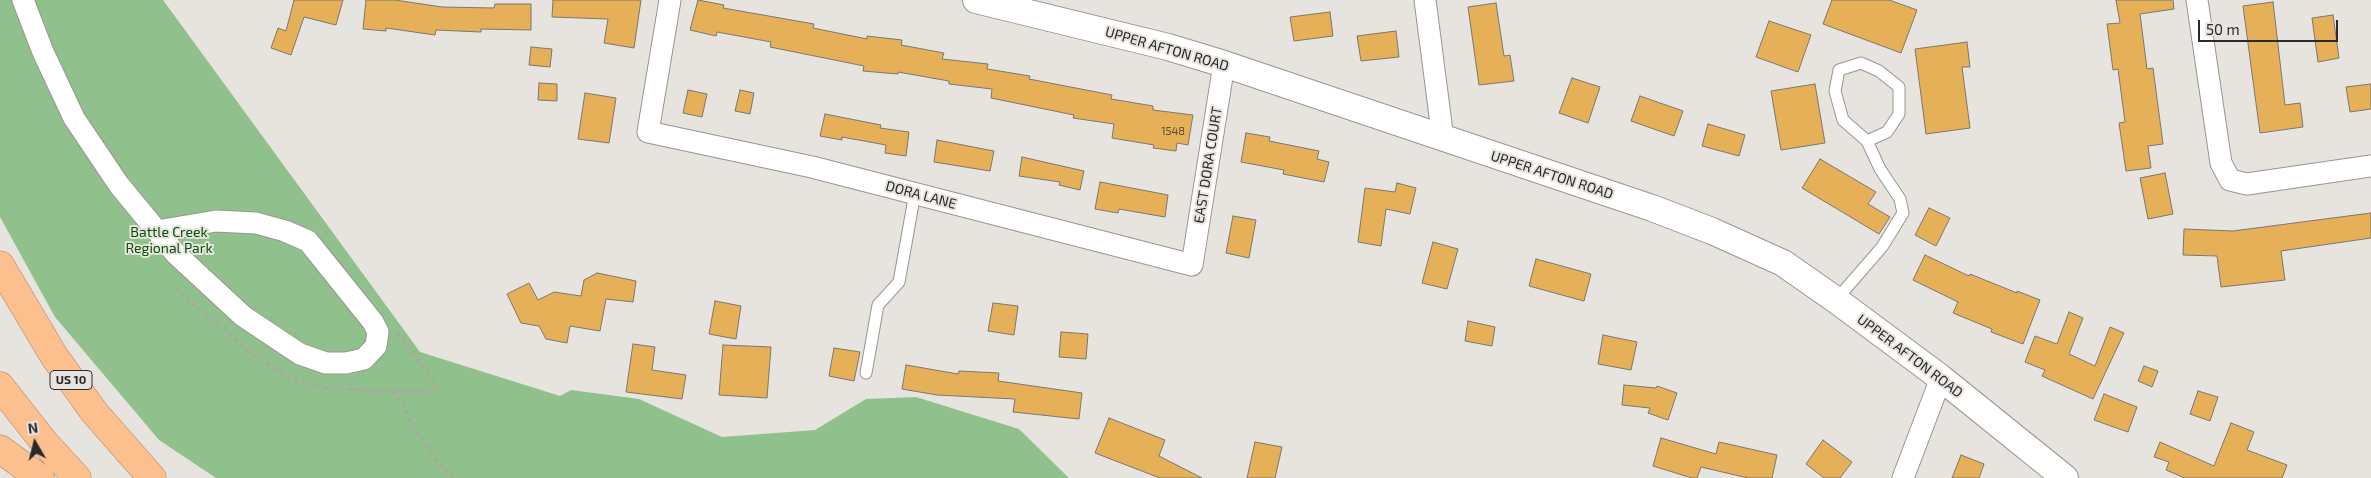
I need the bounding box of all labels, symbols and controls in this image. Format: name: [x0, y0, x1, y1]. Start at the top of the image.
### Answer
scale bar: [2201, 10, 2341, 42]
text: 50 m: [2206, 20, 2240, 38]
street label: UPPER AFTON ROAD: [1103, 23, 1231, 75]
street label: EAST DORA COURT: [1190, 105, 1226, 225]
house number: 1548: [1161, 124, 1185, 138]
street label: UPPER AFTON ROAD: [1489, 147, 1615, 203]
street label: DORA LANE: [884, 177, 958, 213]
park label: Battle Creek Regional Park: [125, 224, 213, 256]
street label: UPPER AFTON ROAD: [1854, 311, 1966, 401]
road number: US 10: [50, 370, 92, 390]
north arrow: [10, 418, 60, 468]
text: N: [27, 419, 39, 437]

